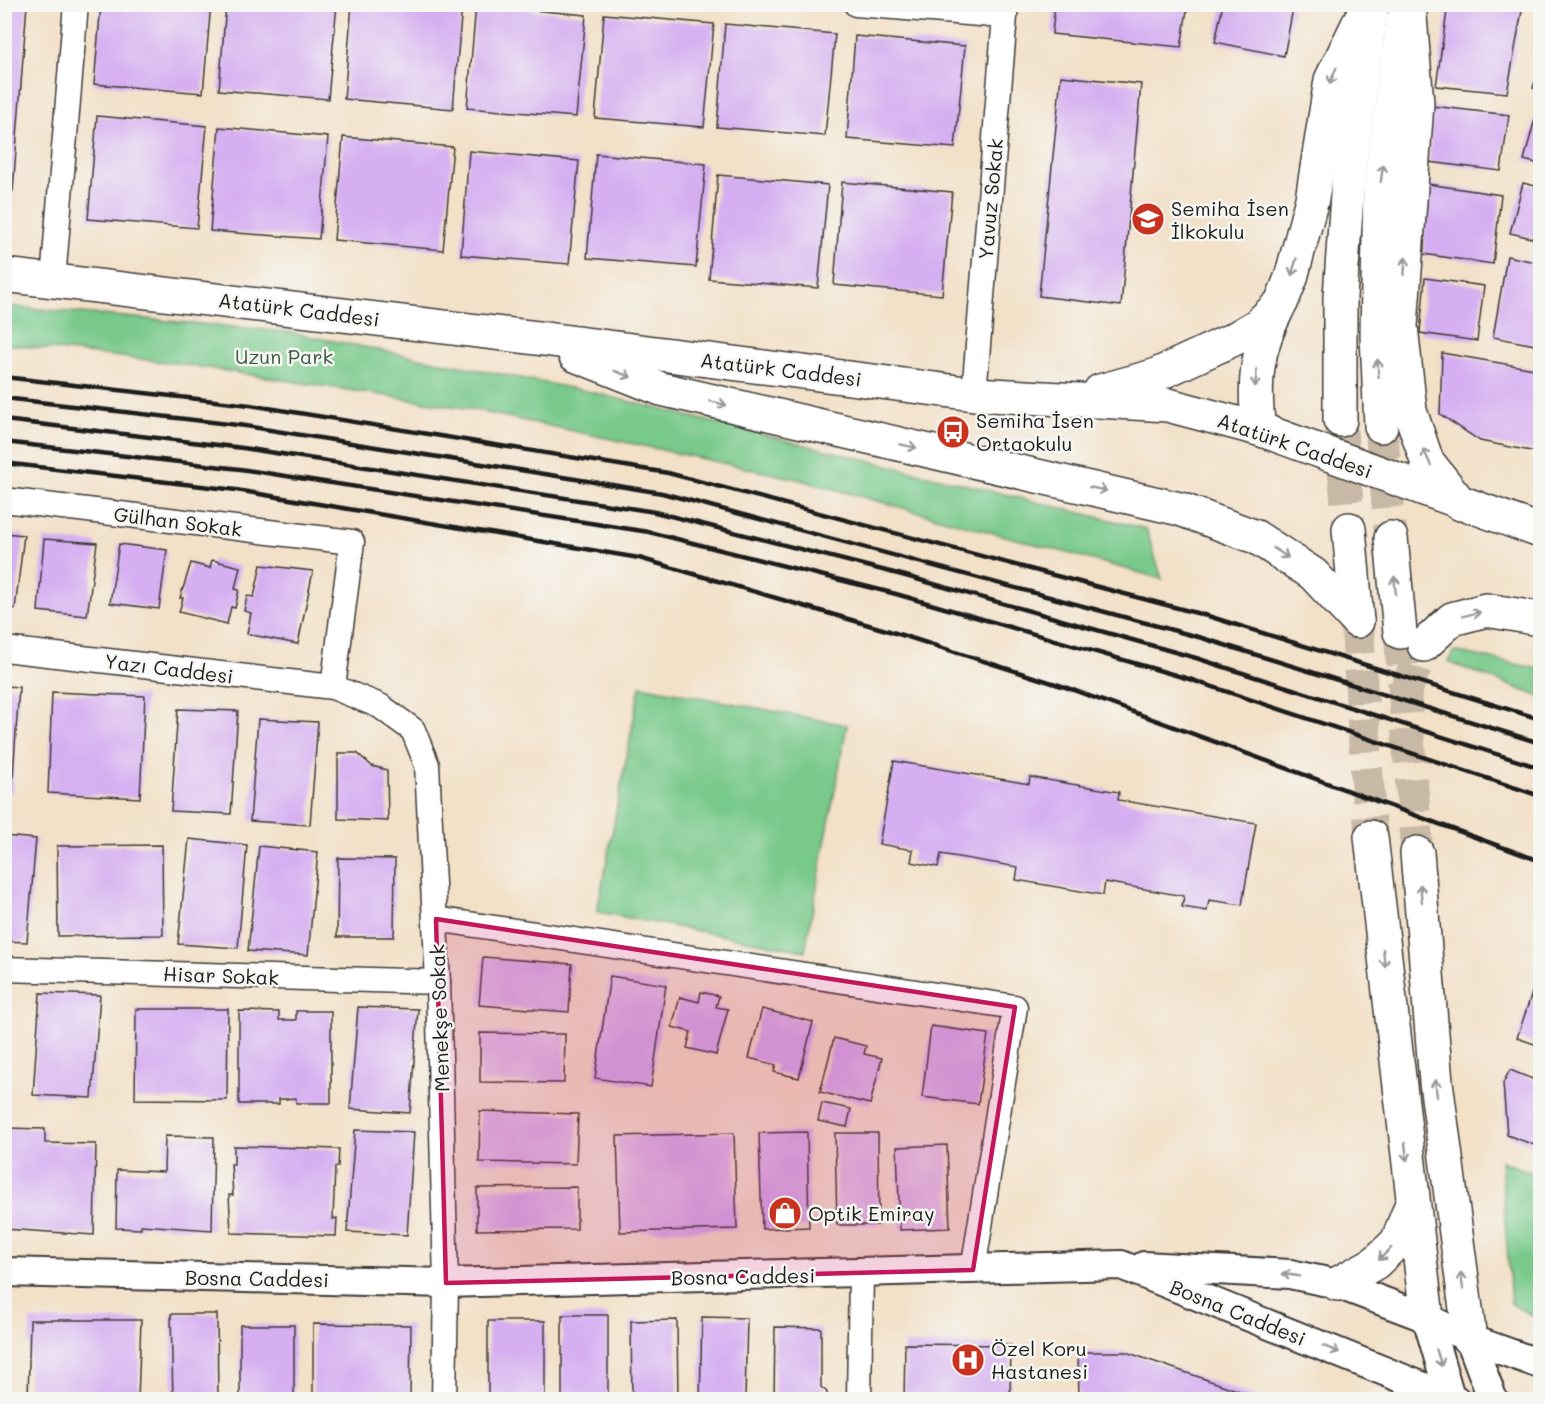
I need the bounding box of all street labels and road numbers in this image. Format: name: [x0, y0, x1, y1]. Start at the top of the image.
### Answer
street label: Yavuz Sokak: [972, 137, 1008, 261]
street label: Atatürk Caddesi: [217, 286, 381, 332]
street label: Atatürk Caddesi: [699, 346, 863, 392]
street label: Atatürk Caddesi: [1214, 406, 1376, 484]
street label: Gülhan Sokak: [112, 500, 244, 542]
street label: Yazı Caddesi: [103, 647, 235, 689]
street label: Menekşe Sokak: [423, 944, 455, 1092]
street label: Hisar Sokak: [163, 960, 279, 990]
street label: Bosna Caddesi: [671, 1262, 815, 1290]
street label: Bosna Caddesi: [185, 1264, 329, 1292]
street label: Bosna Caddesi: [1166, 1273, 1310, 1351]

